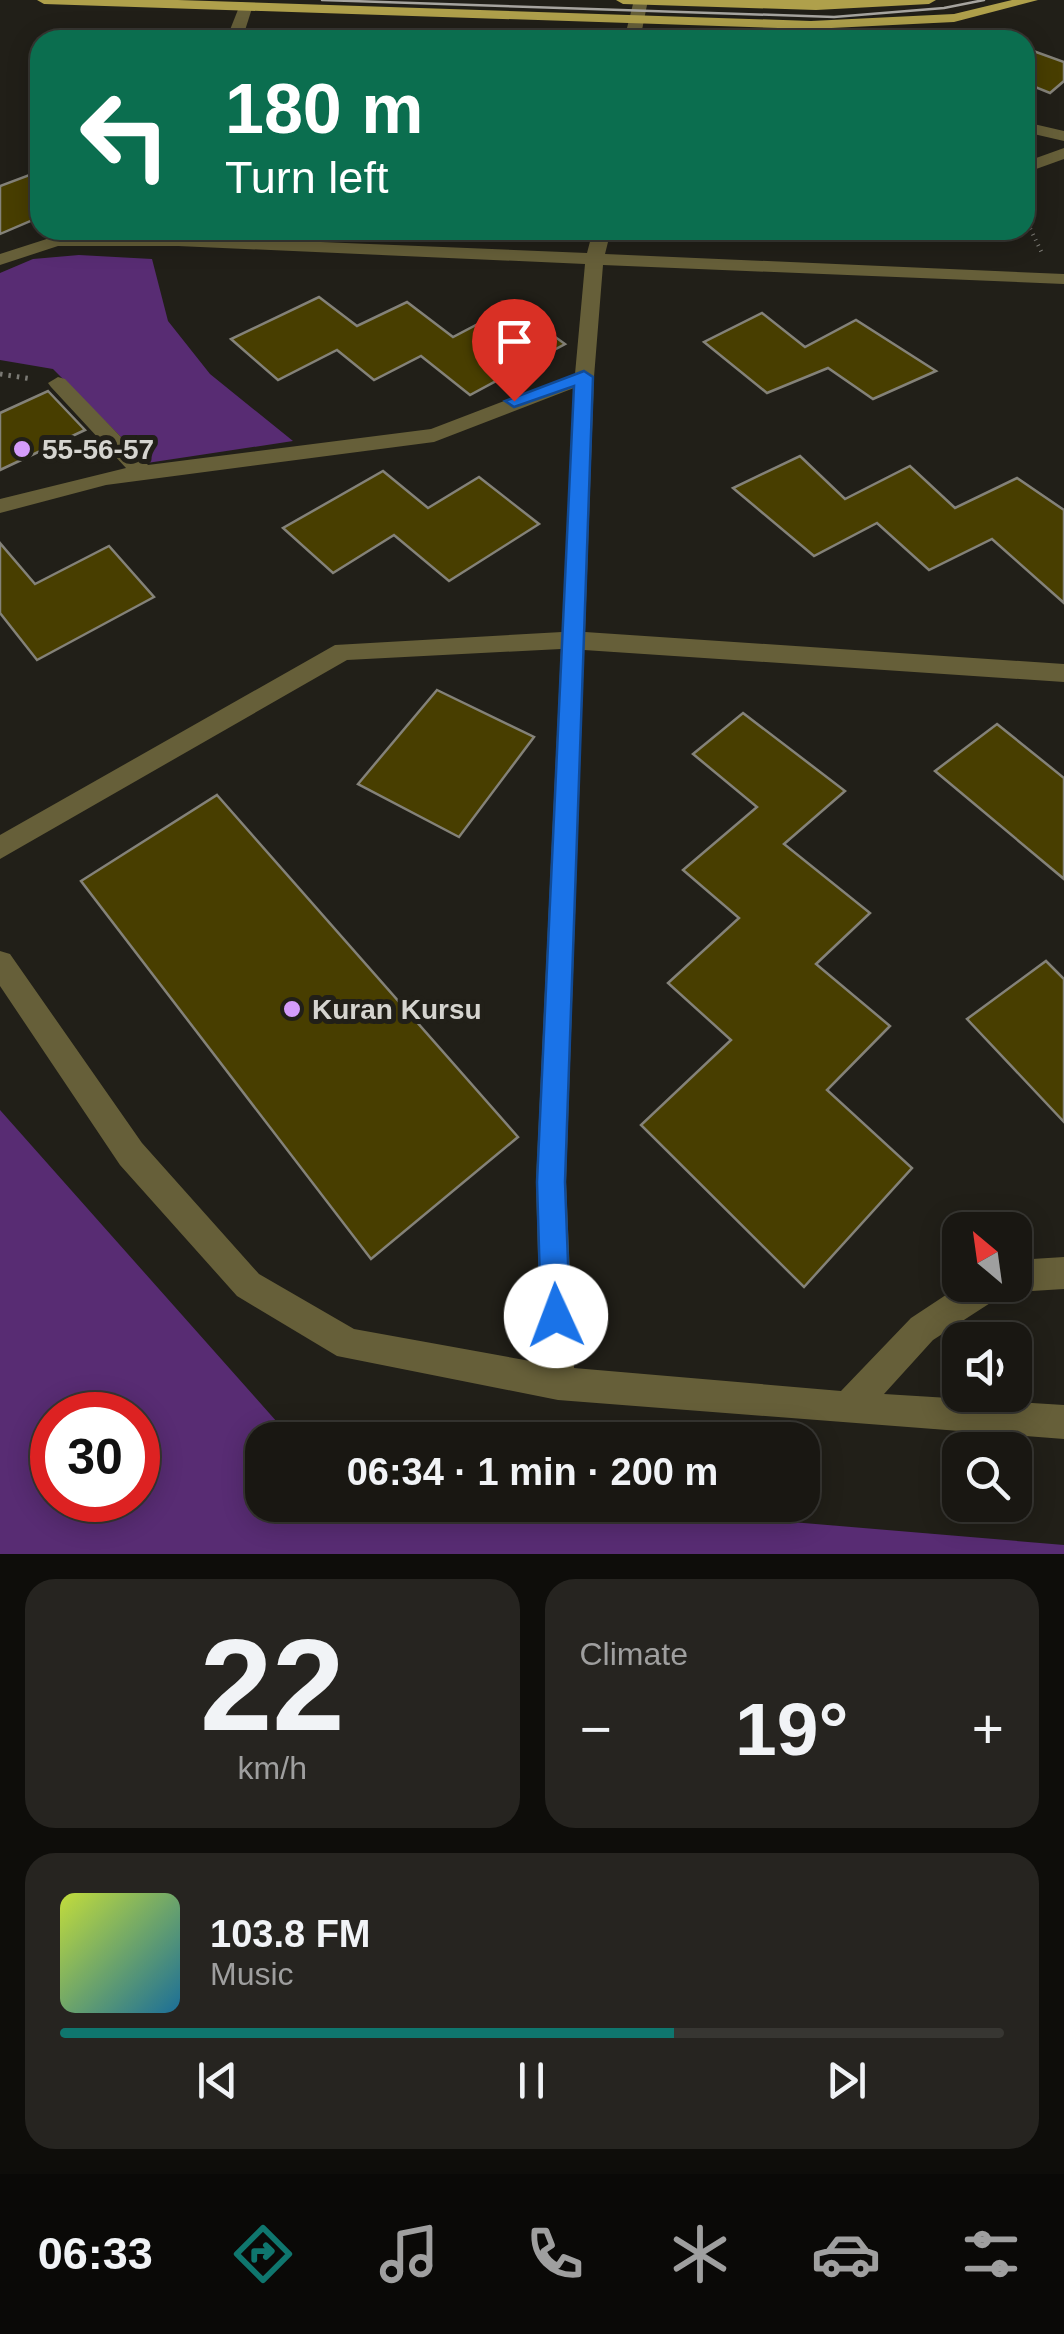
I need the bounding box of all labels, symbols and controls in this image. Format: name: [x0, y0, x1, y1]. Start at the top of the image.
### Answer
icon: left: [60, 70, 190, 200]
text: 180 m: [225, 70, 423, 148]
text: Turn left: [225, 152, 388, 203]
pin: [472, 299, 557, 402]
icon: arrive: [487, 314, 542, 369]
place label: 55-56-57: [42, 434, 154, 465]
marker: 55-56-57: [11, 438, 33, 460]
place label: Kuran Kursu: [312, 994, 482, 1025]
marker: Kuran Kursu: [281, 998, 303, 1020]
north arrow: [942, 1212, 1032, 1302]
map controls: [942, 1212, 1032, 1522]
position arrow: [504, 1264, 608, 1368]
button: sound: [942, 1322, 1032, 1412]
speed limit sign: 30: [30, 1392, 160, 1522]
button: search: [942, 1432, 1032, 1522]
text: 06:34 · 1 min · 200 m: [347, 1451, 718, 1493]
text: 22: [200, 1612, 345, 1758]
text: Climate: [580, 1636, 688, 1672]
text: 19°: [735, 1687, 848, 1771]
text: −: [580, 1698, 612, 1760]
text: +: [972, 1698, 1004, 1760]
text: km/h: [238, 1750, 307, 1786]
text: 103.8 FM: [210, 1913, 371, 1955]
text: Music: [210, 1956, 294, 1992]
icon: previous: [190, 2053, 245, 2108]
icon: pause: [504, 2053, 559, 2108]
icon: next: [819, 2053, 874, 2108]
icon: directions: [228, 2219, 298, 2289]
icon: music: [374, 2219, 444, 2289]
icon: phone: [520, 2219, 590, 2289]
icon: climate: [665, 2219, 735, 2289]
icon: car: [811, 2219, 881, 2289]
icon: filters: [956, 2219, 1026, 2289]
text: 06:33: [38, 2228, 153, 2279]

